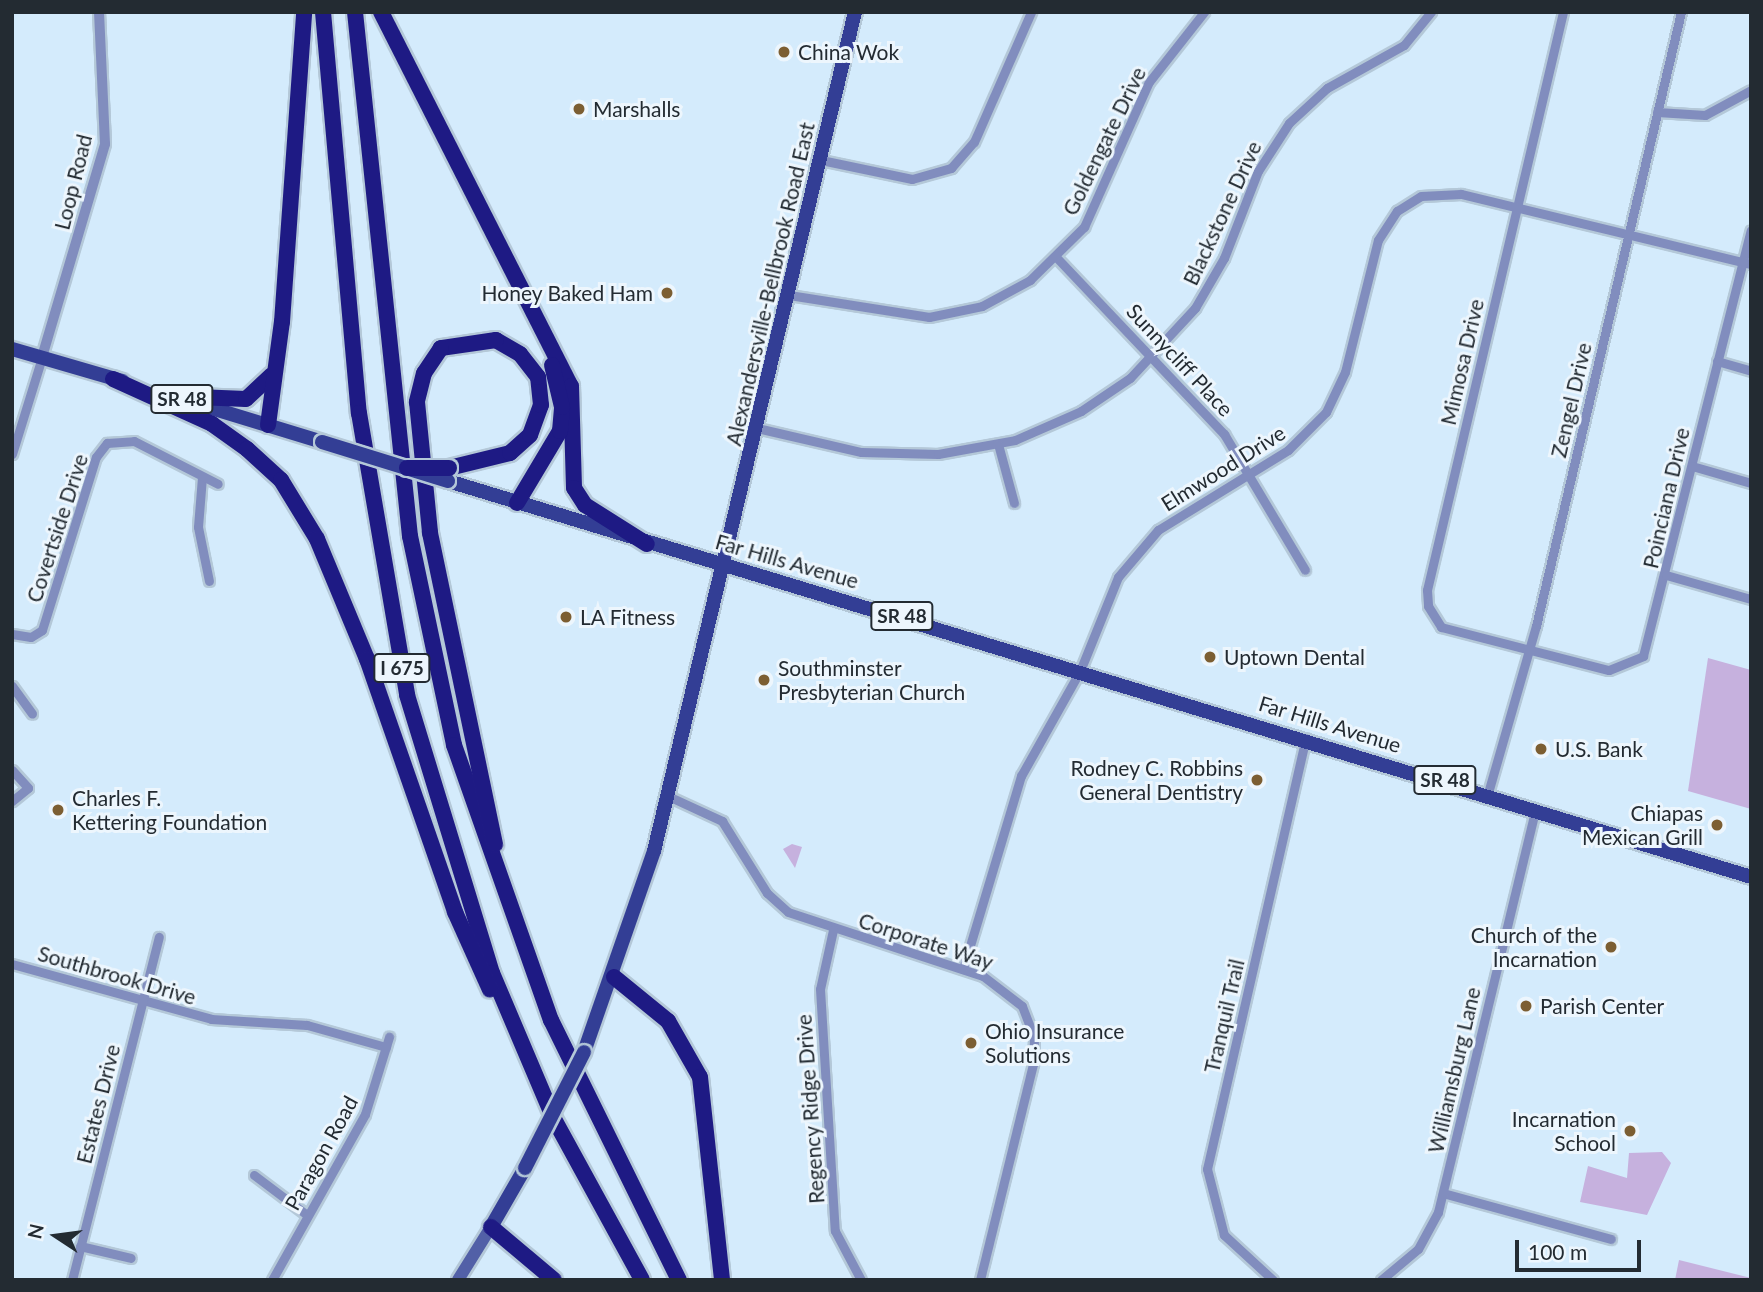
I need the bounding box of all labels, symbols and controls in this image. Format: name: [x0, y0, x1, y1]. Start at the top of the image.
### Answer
place label: China Wok: [798, 39, 899, 65]
marker: China Wok: [776, 44, 792, 60]
street label: Goldengate Drive: [1057, 63, 1151, 219]
place label: Marshalls: [593, 96, 680, 122]
marker: Marshalls: [571, 101, 587, 117]
street label: Alexandersville-Bellbrook Road East: [720, 120, 820, 448]
street label: Loop Road: [49, 132, 97, 232]
street label: Blackstone Drive: [1178, 137, 1266, 289]
place label: Honey Baked Ham: [481, 280, 653, 306]
marker: Honey Baked Ham: [659, 285, 675, 301]
street label: Mimosa Drive: [1435, 297, 1489, 427]
street label: Sunnycliff Place: [1121, 298, 1239, 422]
street label: Zengel Drive: [1546, 340, 1596, 460]
road number: SR 48: [149, 384, 215, 414]
street label: Elmwood Drive: [1156, 420, 1290, 516]
street label: Poinciana Drive: [1638, 425, 1694, 571]
street label: Covertside Drive: [21, 451, 93, 605]
street label: Far Hills Avenue: [712, 528, 862, 594]
road number: SR 48: [869, 600, 935, 632]
place label: LA Fitness: [580, 604, 676, 630]
marker: LA Fitness: [558, 609, 574, 625]
place label: Uptown Dental: [1224, 644, 1365, 670]
marker: Uptown Dental: [1202, 649, 1218, 665]
road number: I 675: [372, 652, 432, 684]
place label: Southminster Presbyterian Church: [778, 655, 965, 705]
marker: Southminster Presbyterian Church: [756, 672, 772, 688]
street label: Far Hills Avenue: [1255, 690, 1405, 758]
place label: U.S. Bank: [1555, 736, 1643, 762]
marker: U.S. Bank: [1533, 741, 1549, 757]
place label: Rodney C. Robbins General Dentistry: [1070, 755, 1243, 805]
road number: SR 48: [1412, 764, 1478, 796]
marker: Rodney C. Robbins General Dentistry: [1249, 772, 1265, 788]
place label: Charles F. Kettering Foundation: [72, 785, 267, 835]
place label: Chiapas Mexican Grill: [1582, 800, 1703, 850]
marker: Charles F. Kettering Foundation: [50, 802, 66, 818]
marker: Chiapas Mexican Grill: [1709, 817, 1725, 833]
street label: Corporate Way: [855, 907, 997, 975]
place label: Church of the Incarnation: [1470, 922, 1597, 972]
marker: Church of the Incarnation: [1603, 939, 1619, 955]
street label: Southbrook Drive: [35, 940, 199, 1010]
street label: Tranquil Trail: [1199, 956, 1249, 1076]
street label: Williamsburg Lane: [1423, 985, 1485, 1155]
place label: Parish Center: [1540, 993, 1664, 1019]
marker: Parish Center: [1518, 998, 1534, 1014]
street label: Regency Ridge Drive: [791, 1013, 829, 1205]
place label: Ohio Insurance Solutions: [985, 1018, 1124, 1068]
marker: Ohio Insurance Solutions: [963, 1035, 979, 1051]
street label: Estates Drive: [71, 1042, 125, 1166]
street label: Paragon Road: [279, 1091, 363, 1215]
place label: Incarnation School: [1512, 1106, 1616, 1156]
marker: Incarnation School: [1622, 1123, 1638, 1139]
north arrow: [21, 1201, 91, 1271]
text: N: [22, 1221, 48, 1241]
scale bar: [1518, 1226, 1644, 1270]
text: 100 m: [1528, 1239, 1587, 1264]

